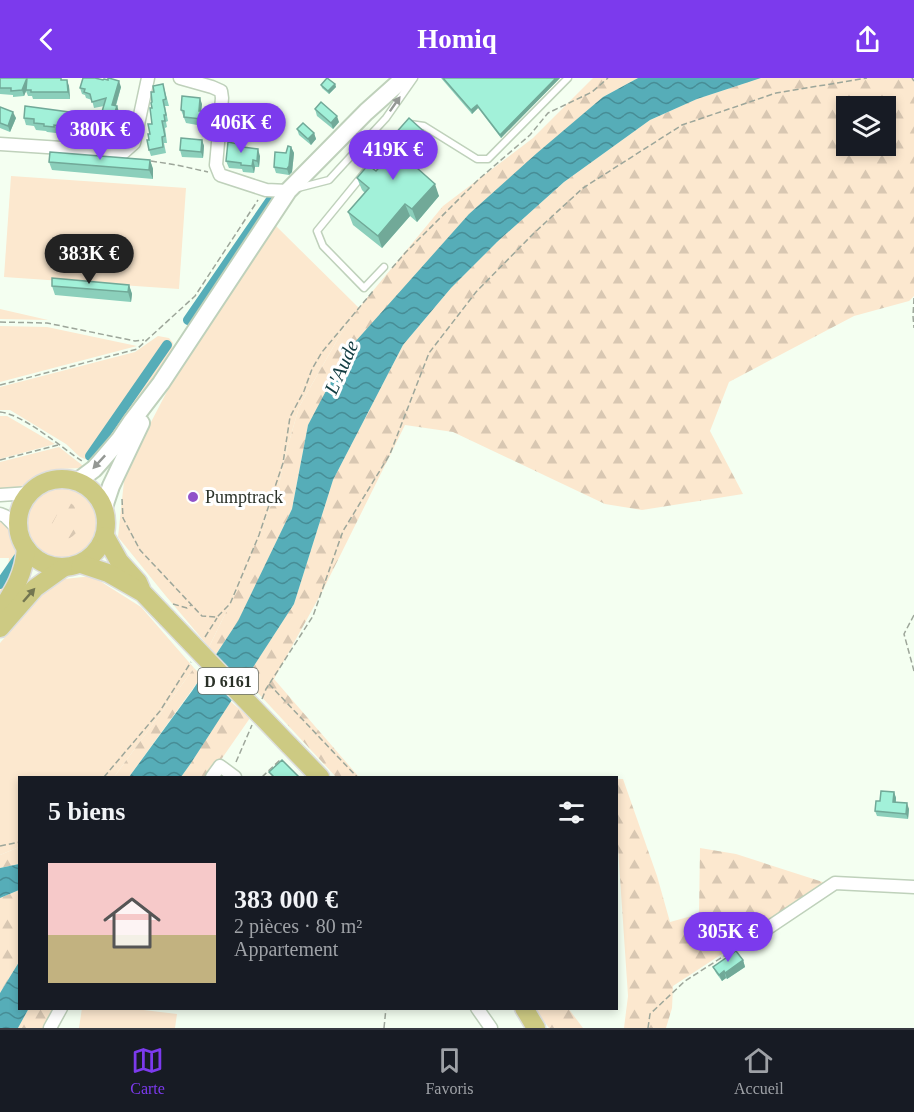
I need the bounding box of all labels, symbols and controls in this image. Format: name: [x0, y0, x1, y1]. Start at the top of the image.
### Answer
icon: back: [30, 23, 63, 56]
icon: share: [851, 23, 884, 56]
text: Homiq: [417, 24, 497, 54]
map controls: [836, 96, 896, 156]
button: layers: [836, 96, 896, 156]
one-way arrow: [389, 97, 401, 113]
pin: 406K €: [192, 103, 290, 154]
pin: 380K €: [51, 110, 149, 161]
text: 406K €: [211, 111, 271, 133]
text: 380K €: [70, 118, 130, 140]
pin: 419K €: [344, 130, 442, 181]
text: 419K €: [363, 138, 423, 160]
pin: 383K €: [40, 234, 138, 285]
text: 383K €: [59, 242, 119, 264]
water label: L'Aude: [319, 337, 363, 398]
one-way arrow: [93, 454, 106, 469]
place label: Pumptrack: [205, 487, 283, 507]
marker: Pumptrack: [186, 490, 200, 504]
one-way arrow: [22, 587, 35, 603]
road number: D 6161: [198, 668, 258, 694]
icon: filters: [555, 796, 588, 829]
text: 5 biens: [48, 797, 125, 826]
text: 383 000 €: [234, 885, 338, 914]
icon: home: [96, 887, 168, 959]
pin: 305K €: [679, 912, 777, 963]
text: 2 pièces · 80 m²: [234, 915, 362, 937]
text: 305K €: [698, 920, 758, 942]
text: Appartement: [234, 938, 338, 960]
tab: Carte: [130, 1044, 165, 1098]
tab: Favoris: [425, 1044, 473, 1098]
tab: Accueil: [734, 1044, 784, 1098]

